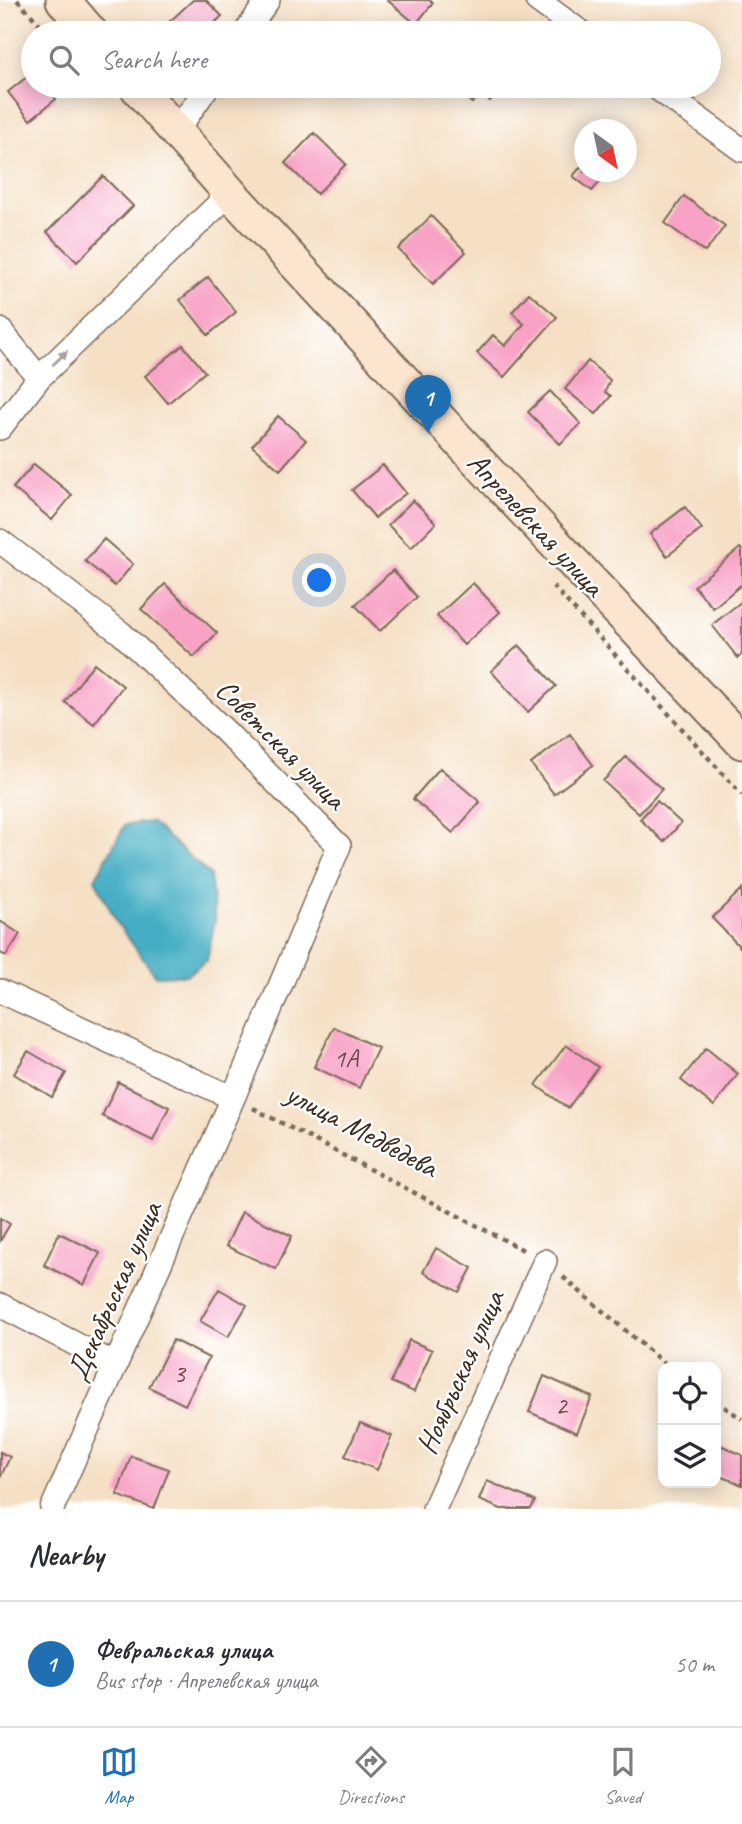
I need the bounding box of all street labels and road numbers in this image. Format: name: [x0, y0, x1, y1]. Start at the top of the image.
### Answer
street label: Апрелевская улица: [459, 444, 614, 606]
street label: Советская улица: [208, 671, 356, 819]
street label: улица Медведева: [278, 1073, 446, 1187]
street label: Декабрьская улица: [58, 1194, 171, 1386]
street label: Ноябрьская улица: [407, 1283, 514, 1460]

